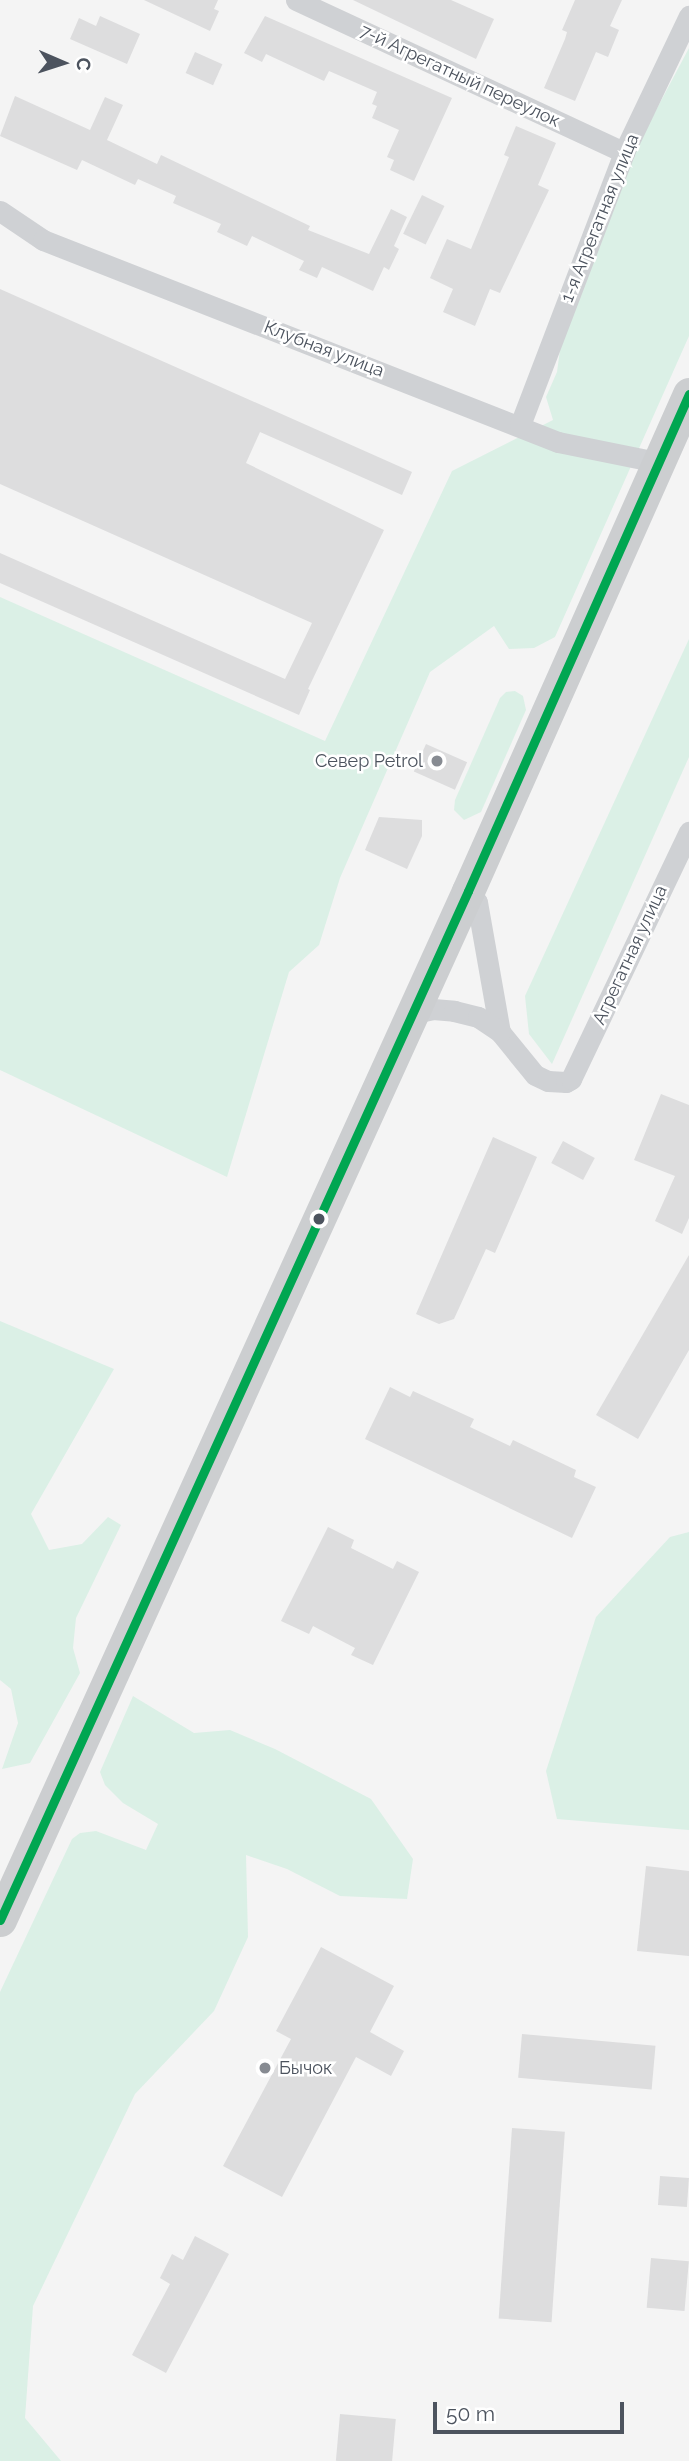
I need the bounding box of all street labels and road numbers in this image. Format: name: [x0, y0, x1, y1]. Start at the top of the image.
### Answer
street label: 7-й Агрегатный переулок: [356, 20, 564, 132]
street label: 1-я Агрегатная улица: [556, 130, 644, 306]
street label: Клубная улица: [261, 316, 387, 382]
street label: Агрегатная улица: [588, 882, 672, 1028]

